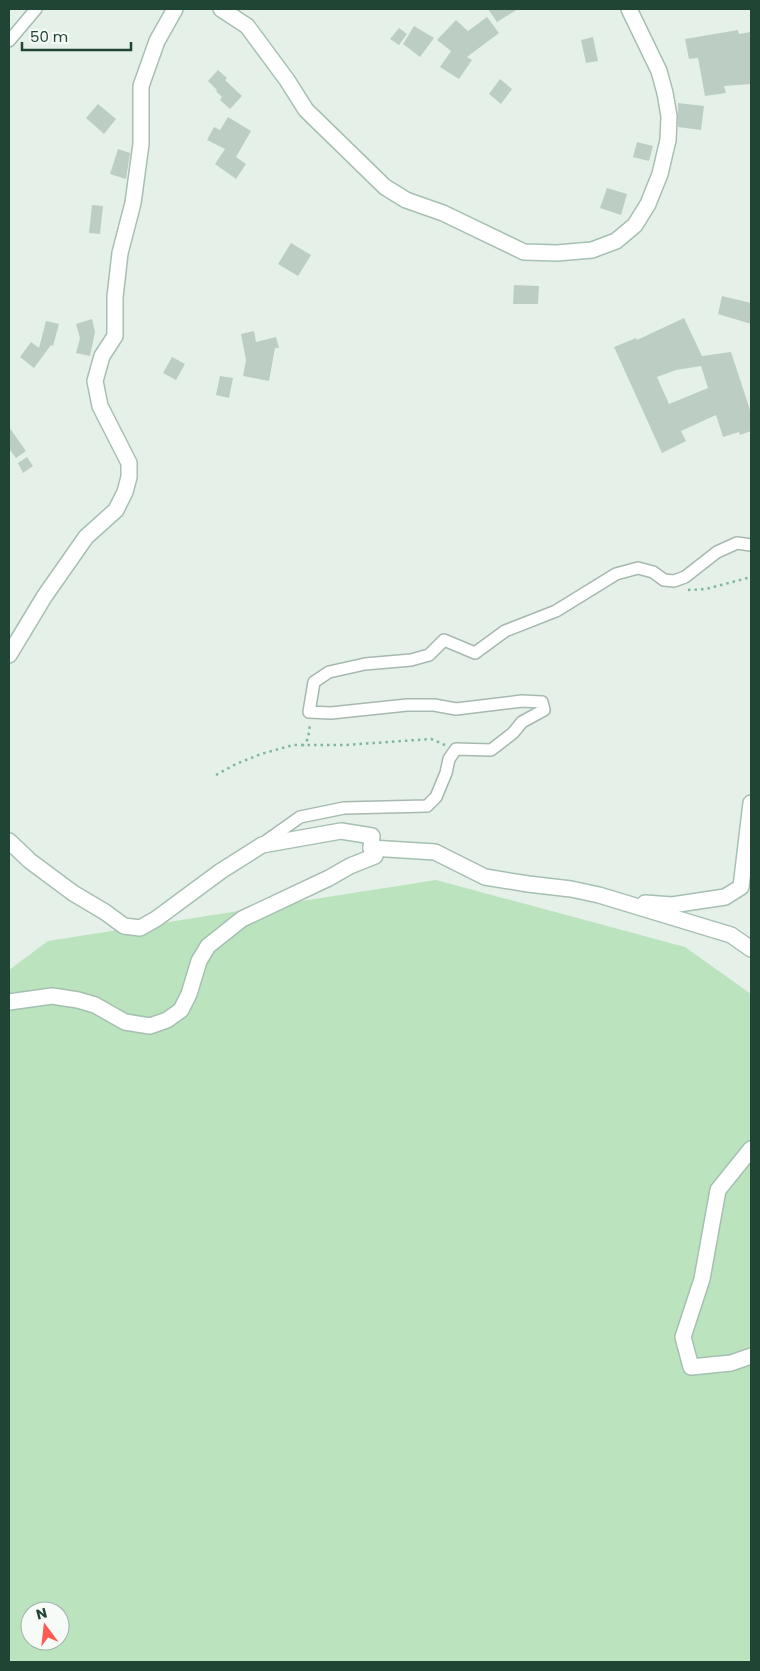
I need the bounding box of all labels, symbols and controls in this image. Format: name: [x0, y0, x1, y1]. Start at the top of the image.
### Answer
scale bar: [22, 20, 131, 52]
text: 50 m: [30, 26, 68, 47]
north arrow: [20, 1601, 70, 1651]
text: N: [34, 1602, 49, 1624]

